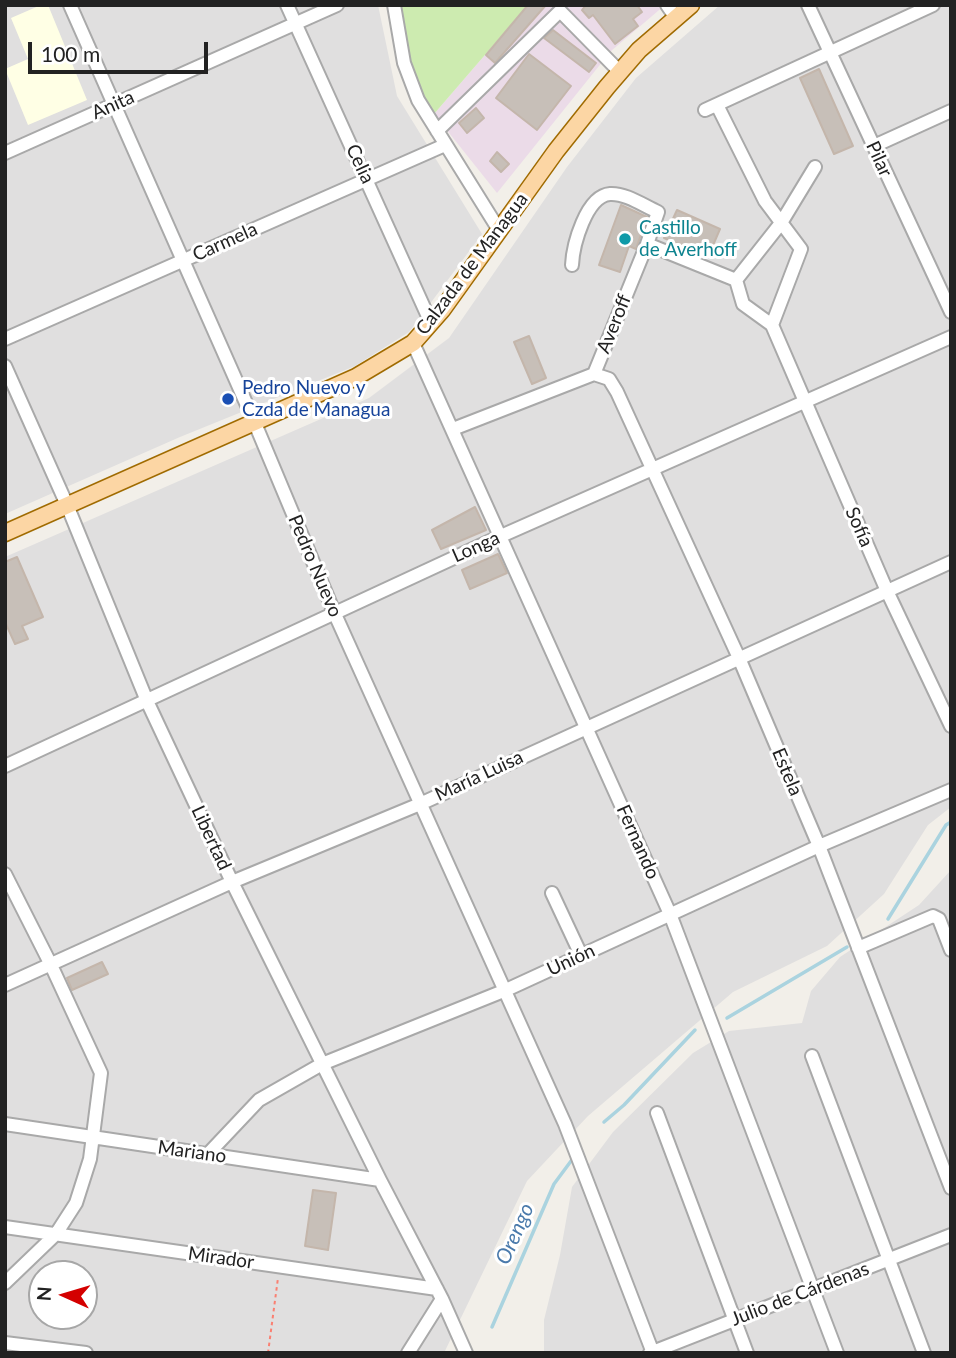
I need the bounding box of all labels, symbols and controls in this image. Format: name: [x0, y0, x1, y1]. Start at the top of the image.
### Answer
scale bar: [32, 28, 212, 72]
text: 100 m: [41, 41, 100, 66]
street label: Anita: [88, 86, 138, 124]
street label: Pilar: [861, 138, 897, 180]
street label: Celia: [341, 141, 379, 187]
street label: Calzada de Managua: [411, 188, 533, 340]
place label: Castillo de Averhoff: [639, 217, 737, 261]
street label: Carmela: [189, 218, 261, 266]
marker: Castillo de Averhoff: [617, 231, 633, 247]
street label: Averoff: [592, 291, 636, 357]
place label: Pedro Nuevo y Czda de Managua: [242, 377, 390, 421]
marker: Pedro Nuevo y Czda de Managua: [220, 391, 236, 407]
street label: Sofía: [840, 504, 878, 550]
street label: Pedro Nuevo: [283, 511, 347, 621]
street label: Longa: [449, 526, 503, 568]
street label: Estela: [767, 745, 807, 799]
street label: María Luisa: [431, 746, 527, 806]
street label: Fernando: [612, 801, 664, 883]
street label: Libertad: [186, 802, 236, 874]
street label: Unión: [543, 939, 599, 981]
street label: Mariano: [156, 1136, 228, 1168]
water label: Orengo: [490, 1200, 540, 1268]
street label: Mirador: [186, 1242, 256, 1274]
street label: Julio de Cárdenas: [728, 1257, 872, 1331]
north arrow: [28, 1260, 98, 1330]
text: N: [32, 1286, 56, 1302]

